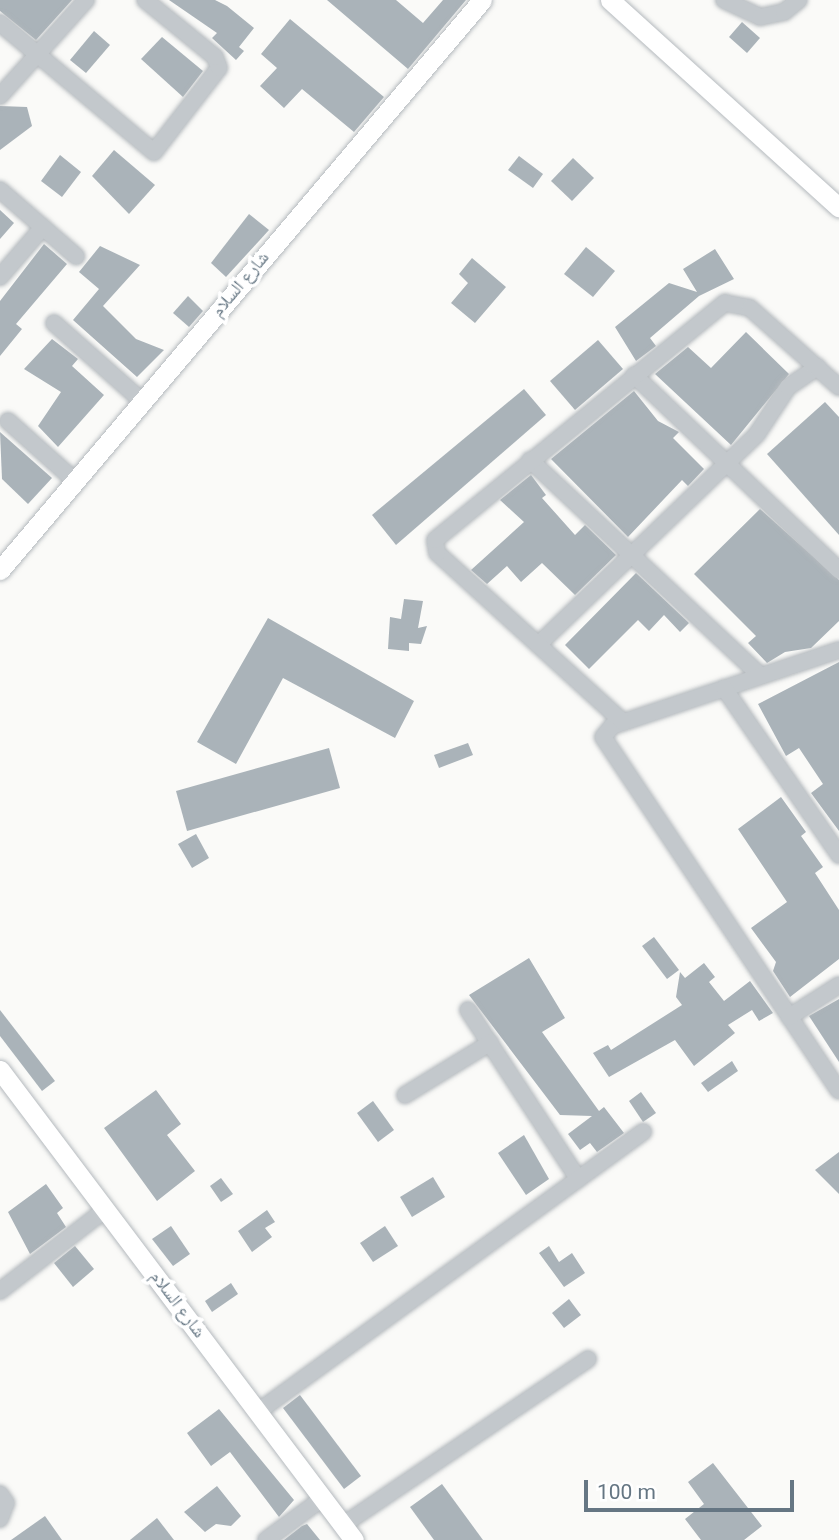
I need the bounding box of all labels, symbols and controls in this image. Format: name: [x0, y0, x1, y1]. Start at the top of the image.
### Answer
street label: شارع السلام: [206, 247, 274, 321]
street label: شارع السلام: [146, 1266, 210, 1342]
scale bar: [587, 1466, 797, 1510]
text: 100 m: [597, 1480, 656, 1504]

